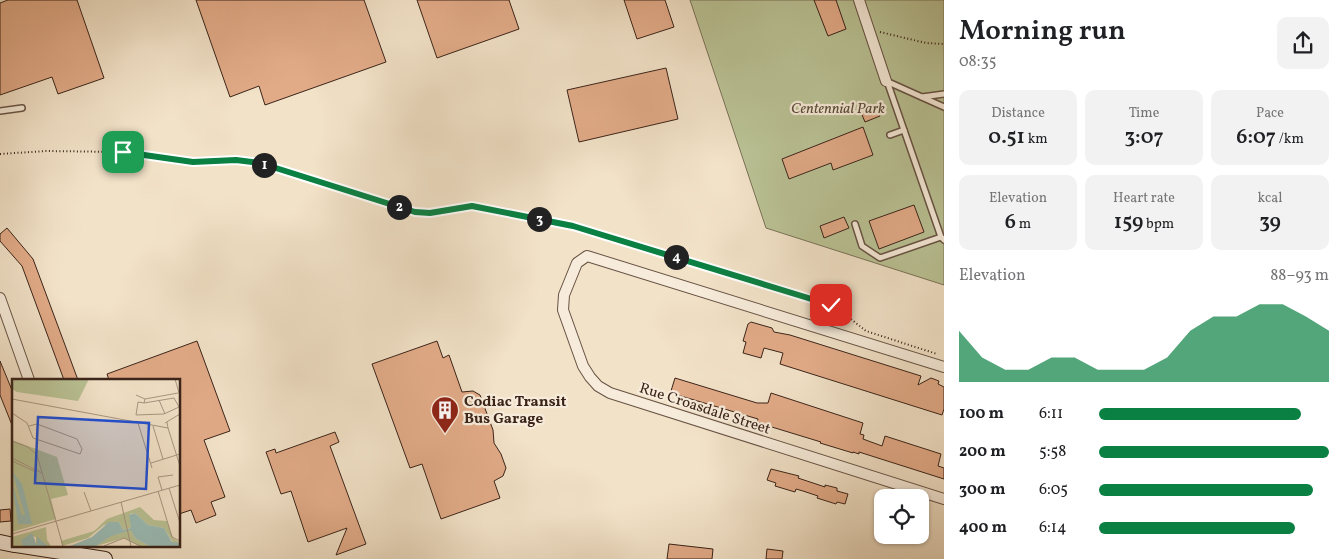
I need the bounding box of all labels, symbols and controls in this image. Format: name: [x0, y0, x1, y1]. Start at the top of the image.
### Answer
text: Morning run: [959, 12, 1126, 51]
button: share: [1277, 17, 1329, 69]
text: 08:35: [959, 51, 996, 73]
park label: Centennial Park: [791, 99, 885, 120]
text: Distance: [991, 104, 1045, 123]
text: Time: [1129, 104, 1159, 123]
text: Pace: [1256, 104, 1284, 123]
text: 0.51: [988, 123, 1025, 152]
text: 3:07: [1124, 123, 1164, 152]
text: 6:07: [1236, 123, 1276, 152]
text: km: [1025, 130, 1048, 149]
text: /km: [1276, 130, 1304, 149]
pin: [102, 131, 144, 173]
icon: arrive: [109, 138, 137, 166]
pin: 1: [252, 152, 276, 178]
text: 1: [262, 156, 267, 175]
text: Elevation: [989, 189, 1047, 208]
text: Heart rate: [1113, 189, 1175, 208]
text: kcal: [1258, 189, 1282, 208]
pin: 2: [386, 194, 412, 220]
text: 2: [396, 198, 403, 217]
pin: 3: [526, 206, 552, 232]
text: 6: [1005, 208, 1016, 237]
text: 159: [1114, 208, 1143, 237]
text: 39: [1259, 208, 1281, 237]
text: 3: [536, 210, 543, 229]
text: m: [1016, 215, 1031, 234]
text: bpm: [1143, 215, 1174, 234]
pin: 4: [664, 244, 688, 270]
text: 4: [672, 248, 681, 267]
text: Elevation: [959, 265, 1026, 287]
text: 88–93 m: [1270, 265, 1329, 287]
pin: [810, 284, 852, 326]
icon: check: [817, 291, 845, 319]
street label: Rue Croasdale Street: [636, 378, 773, 441]
inset map: [12, 379, 180, 546]
place label: Codiac Transit Bus Garage: [464, 392, 567, 430]
building icon: Codiac Transit Bus Garage: [430, 395, 460, 434]
text: 100 m: [959, 403, 1004, 425]
text: 6:11: [1039, 403, 1063, 425]
text: 200 m: [959, 441, 1006, 463]
text: 5:58: [1039, 441, 1066, 463]
text: 300 m: [959, 479, 1005, 501]
text: 6:05: [1039, 479, 1068, 501]
map controls: [874, 489, 929, 544]
button: locate: [874, 489, 929, 544]
text: 400 m: [959, 517, 1007, 539]
text: 6:14: [1039, 517, 1067, 539]

